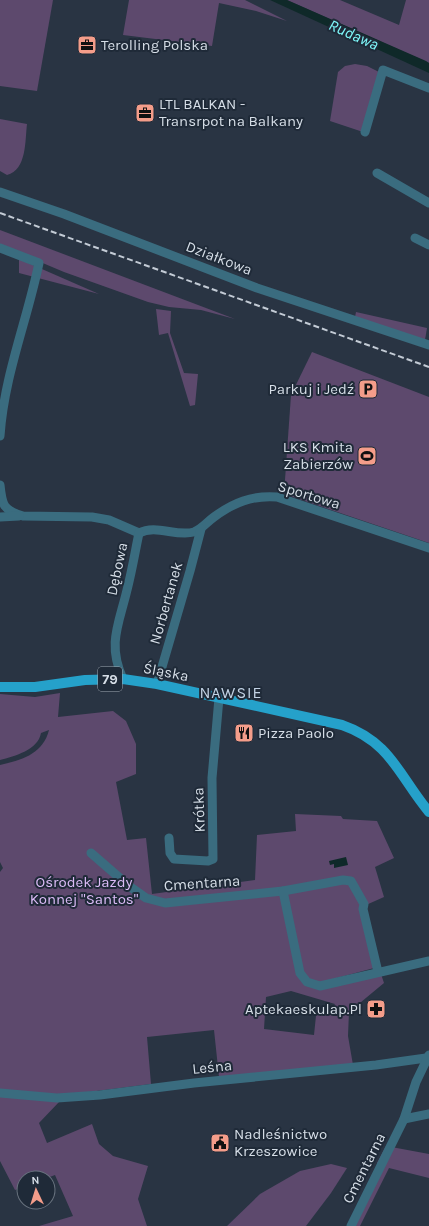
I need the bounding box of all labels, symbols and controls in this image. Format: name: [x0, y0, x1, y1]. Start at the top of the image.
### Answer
water label: Rudawa: [326, 15, 382, 54]
office icon: Terolling Polska: [76, 34, 98, 56]
place label: Terolling Polska: [101, 36, 208, 54]
place label: LTL BALKAN - Transrpot na Balkany: [159, 95, 303, 130]
office icon: LTL BALKAN - Transrpot na Balkany: [134, 102, 156, 124]
street label: Działkowa: [183, 237, 255, 279]
parking icon: Parkuj i Jedź: [357, 378, 379, 400]
place label: Parkuj i Jedź: [268, 380, 354, 398]
place label: LKS Kmita Zabierzów: [283, 438, 353, 473]
sports icon: LKS Kmita Zabierzów: [356, 445, 378, 467]
street label: Sportowa: [276, 477, 342, 513]
street label: Dębowa: [103, 541, 131, 597]
street label: Norbertanek: [146, 560, 186, 646]
street label: Śląska: [142, 659, 190, 685]
road number: 79: [98, 667, 122, 691]
district label: NAWSIE: [199, 683, 263, 702]
restaurant icon: Pizza Paolo: [233, 722, 255, 744]
place label: Pizza Paolo: [258, 724, 334, 742]
street label: Krótka: [189, 787, 209, 833]
street label: Cmentarna: [163, 871, 241, 895]
park label: Ośrodek Jazdy Konnej "Santos": [30, 873, 139, 908]
pharmacy icon: Aptekaeskulap.Pl: [365, 998, 387, 1020]
place label: Aptekaeskulap.Pl: [245, 1000, 362, 1018]
street label: Leśna: [191, 1056, 233, 1078]
place label: Nadleśnictwo Krzeszowice: [234, 1125, 327, 1160]
street label: Cmentarna: [339, 1130, 389, 1206]
public building icon: Nadleśnictwo Krzeszowice: [209, 1132, 231, 1154]
north arrow: [16, 1170, 56, 1210]
text: N: [31, 1174, 40, 1187]

